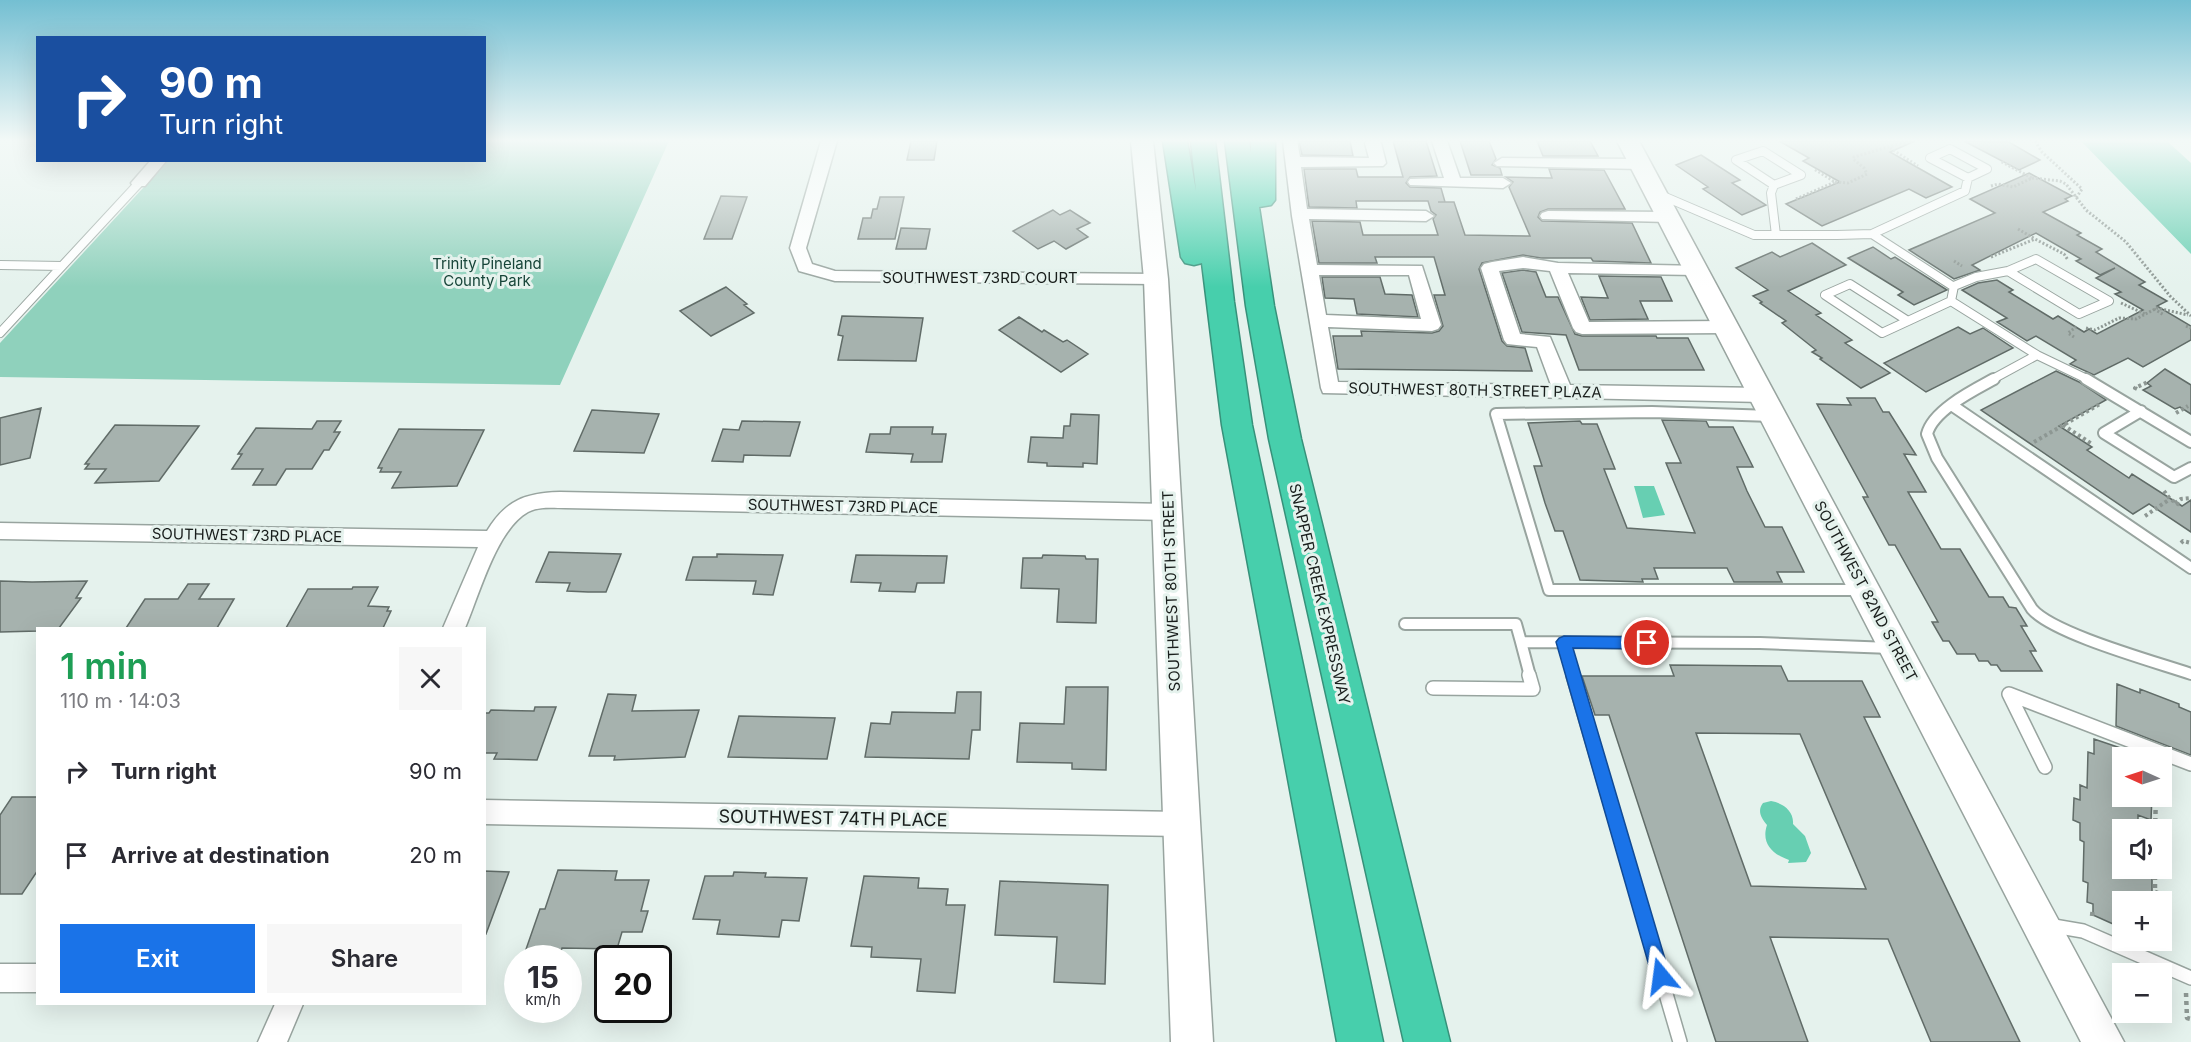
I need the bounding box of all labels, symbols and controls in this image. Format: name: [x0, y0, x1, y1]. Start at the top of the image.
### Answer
text: 90 m: [159, 57, 263, 108]
icon: right: [60, 60, 138, 138]
text: Turn right: [159, 108, 283, 141]
park label: Trinity Pineland County Park: [432, 254, 542, 290]
street label: SOUTHWEST 73RD COURT: [882, 268, 1078, 287]
street label: SOUTHWEST 80TH STREET PLAZA: [1348, 378, 1602, 402]
street label: SNAPPER CREEK EXPRESSWAY: [1285, 482, 1355, 706]
street label: SOUTHWEST 80TH STREET: [1158, 490, 1184, 692]
street label: SOUTHWEST 73RD PLACE: [748, 495, 938, 517]
street label: SOUTHWEST 82ND STREET: [1810, 497, 1922, 685]
street label: SOUTHWEST 73RD PLACE: [152, 524, 342, 546]
pin: [1621, 617, 1672, 668]
icon: arrive: [1630, 626, 1663, 659]
text: 1 min: [60, 644, 148, 688]
button: close: [399, 647, 462, 710]
text: 110 m · 14:03: [60, 689, 181, 713]
north arrow: [2112, 747, 2172, 807]
map controls: [2112, 747, 2172, 1023]
icon: right: [60, 755, 93, 788]
text: Turn right: [111, 758, 217, 784]
text: 90 m: [409, 758, 462, 784]
street label: SOUTHWEST 74TH PLACE: [718, 806, 948, 830]
button: sound: [2112, 819, 2172, 879]
icon: arrive: [60, 839, 93, 872]
text: Arrive at destination: [111, 842, 330, 868]
text: 20 m: [409, 842, 462, 868]
button: +: [2112, 891, 2172, 951]
button: Exit: [60, 924, 255, 993]
button: Share: [267, 924, 462, 993]
position arrow: [1629, 944, 1693, 1008]
speed limit sign: 20: [594, 945, 672, 1023]
text: 15: [527, 959, 559, 995]
button: −: [2112, 963, 2172, 1023]
text: km/h: [525, 990, 561, 1009]

